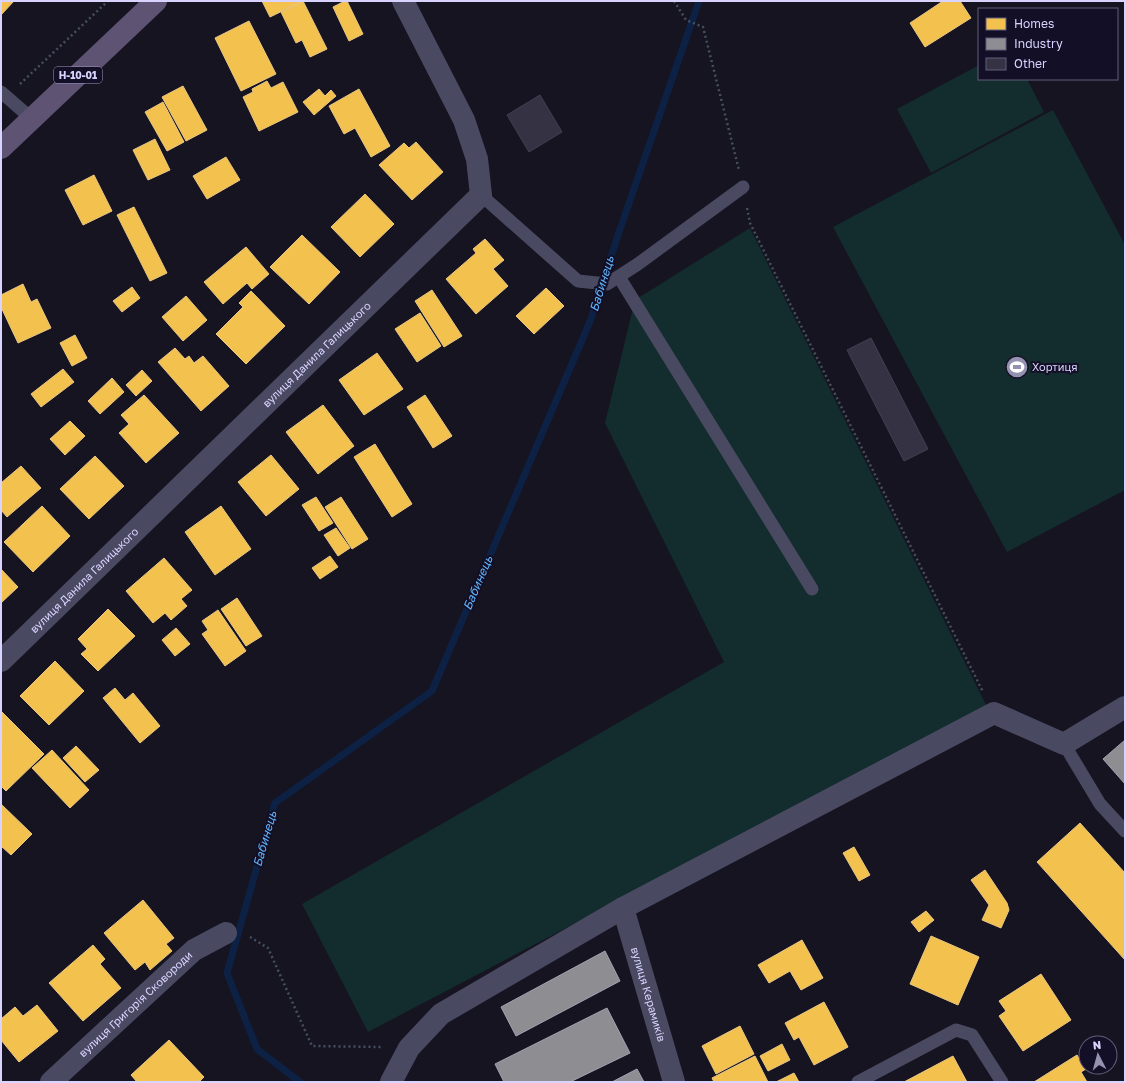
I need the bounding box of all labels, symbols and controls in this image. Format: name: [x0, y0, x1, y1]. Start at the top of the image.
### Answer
legend: [978, 8, 1118, 80]
text: Homes: [1014, 16, 1054, 31]
text: Industry: [1014, 36, 1063, 51]
text: Other: [1014, 56, 1047, 71]
road number: Н-10-01: [54, 67, 102, 83]
water label: Бабинець: [586, 254, 617, 313]
street label: вулиця Данила Галицького: [260, 299, 373, 409]
sports icon: Хортиця: [1004, 354, 1030, 380]
place label: Хортиця: [1032, 360, 1078, 373]
street label: вулиця Данила Галицького: [27, 524, 141, 635]
water label: Бабинець: [459, 553, 496, 612]
water label: Бабинець: [249, 809, 280, 868]
street label: вулиця Керамиків: [629, 945, 669, 1043]
street label: вулиця Григорія Сковороди: [76, 948, 194, 1059]
north arrow: [1078, 1035, 1118, 1075]
text: N: [1092, 1038, 1102, 1051]

